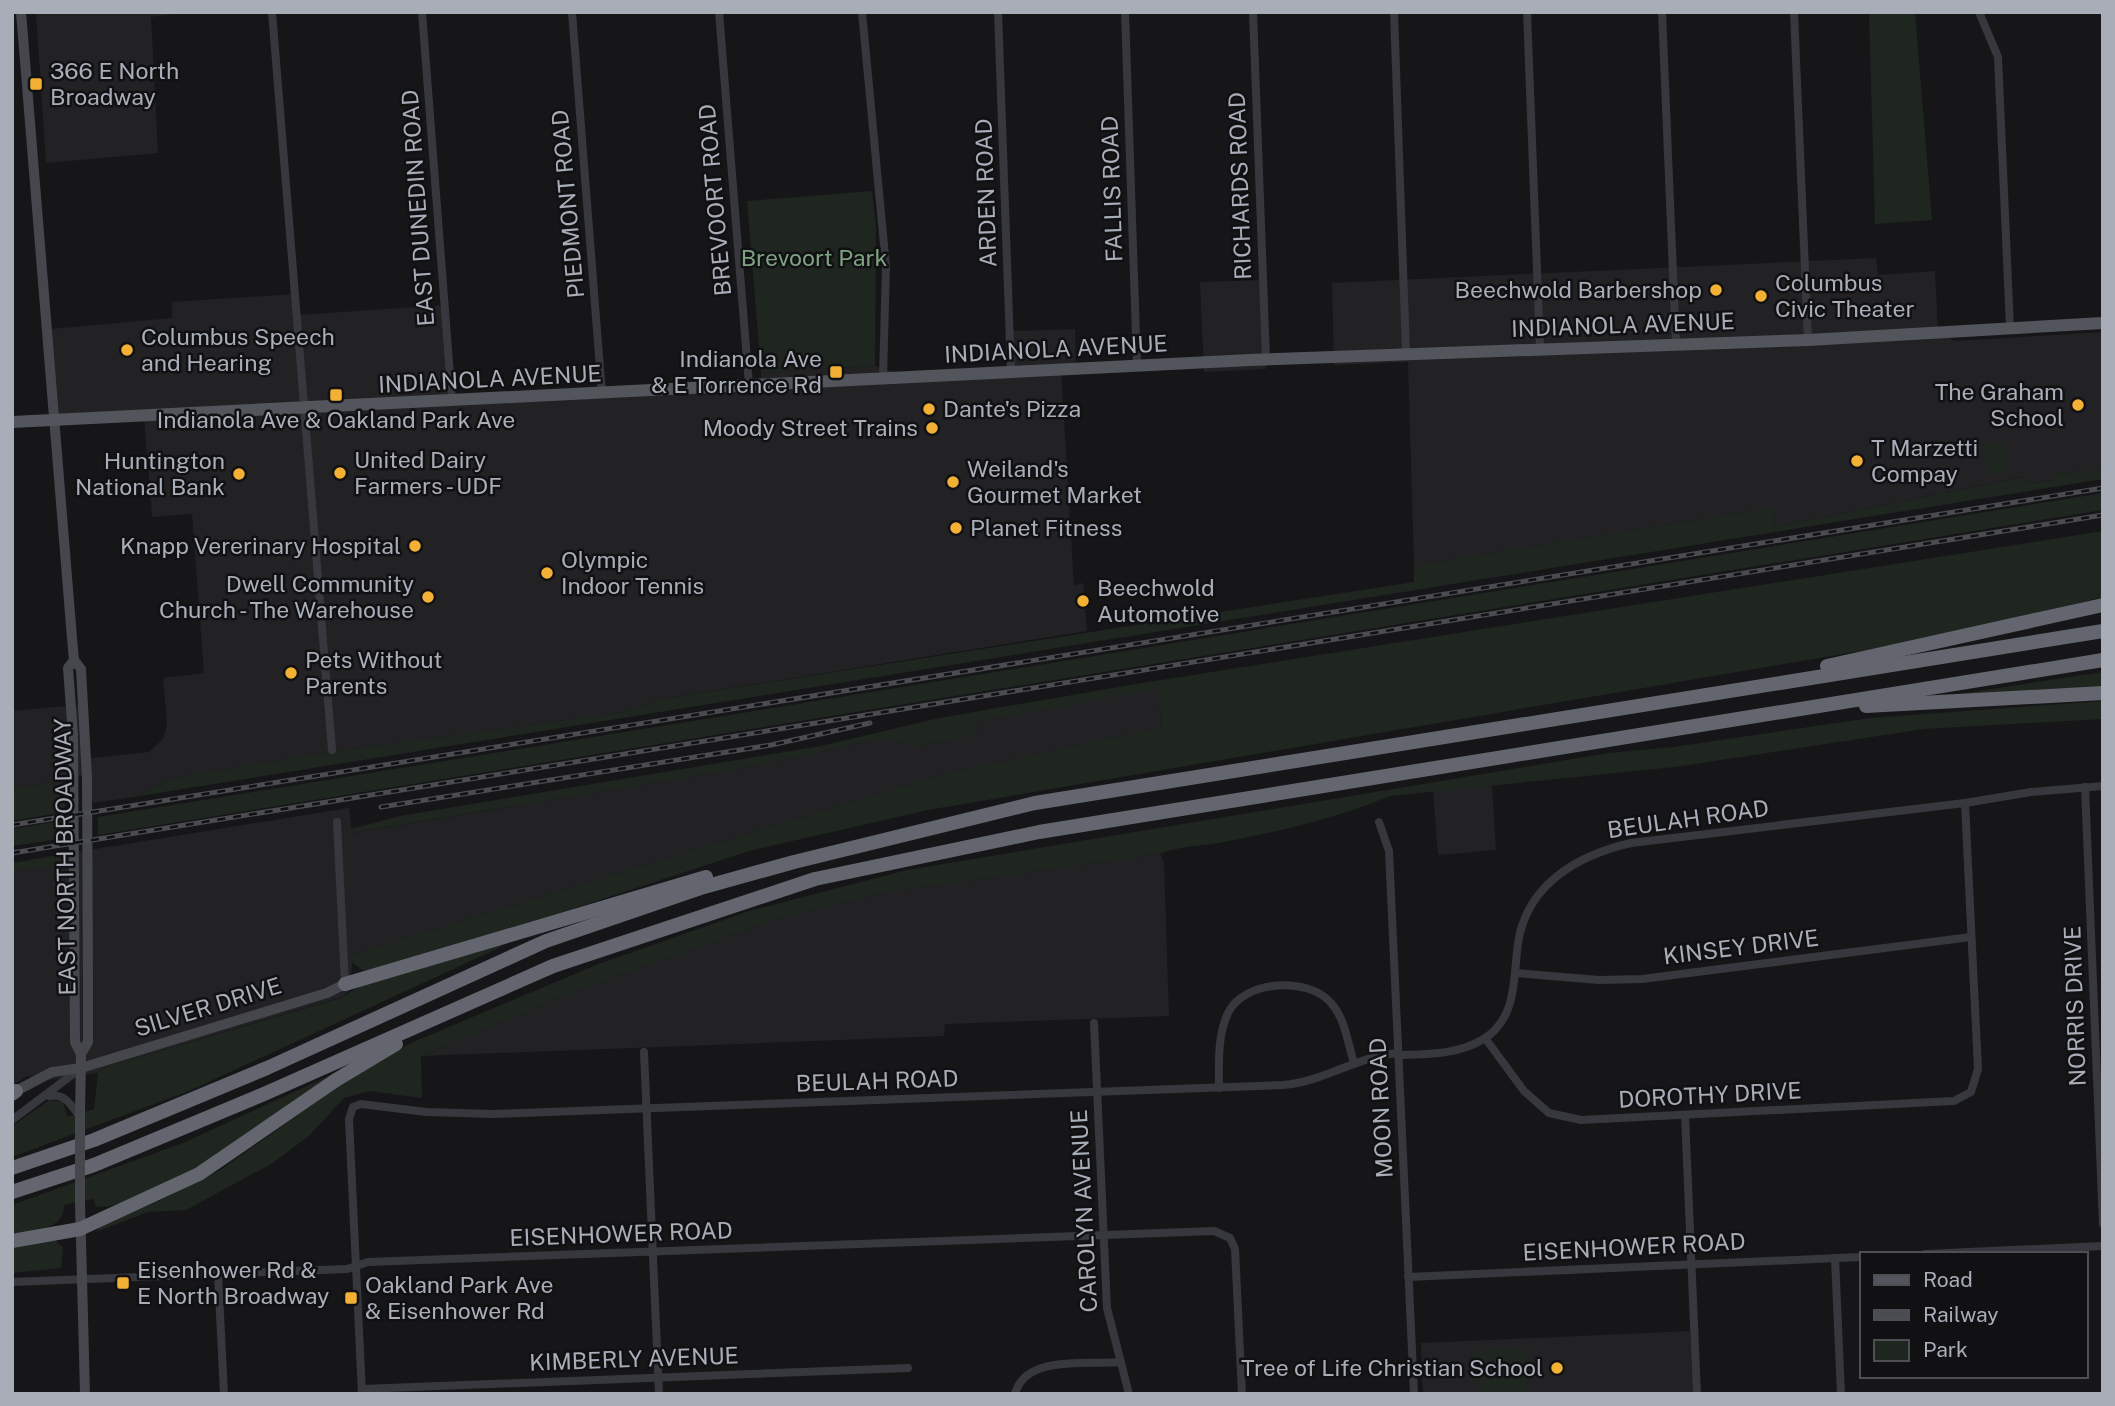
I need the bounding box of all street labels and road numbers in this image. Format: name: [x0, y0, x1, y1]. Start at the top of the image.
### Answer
street label: EAST DUNEDIN ROAD: [396, 89, 439, 327]
street label: RICHARDS ROAD: [1223, 92, 1256, 280]
street label: BREVOORT ROAD: [693, 103, 736, 297]
street label: PIEDMONT ROAD: [546, 109, 589, 299]
street label: FALLIS ROAD: [1095, 115, 1128, 263]
street label: ARDEN ROAD: [969, 118, 1002, 268]
street label: INDIANOLA AVENUE: [1511, 307, 1735, 342]
street label: INDIANOLA AVENUE: [944, 329, 1168, 368]
street label: INDIANOLA AVENUE: [378, 359, 602, 398]
street label: EAST NORTH BROADWAY: [49, 718, 80, 996]
street label: BEULAH ROAD: [1605, 794, 1770, 843]
street label: KINSEY DRIVE: [1662, 924, 1820, 969]
street label: NORRIS DRIVE: [2058, 925, 2091, 1087]
street label: SILVER DRIVE: [131, 971, 285, 1042]
street label: MOON ROAD: [1363, 1037, 1398, 1179]
street label: BEULAH ROAD: [795, 1064, 959, 1097]
street label: DOROTHY DRIVE: [1618, 1076, 1802, 1113]
street label: CAROLYN AVENUE: [1065, 1109, 1102, 1313]
street label: EISENHOWER ROAD: [509, 1216, 733, 1251]
street label: EISENHOWER ROAD: [1522, 1227, 1746, 1266]
street label: KIMBERLY AVENUE: [529, 1341, 739, 1376]

